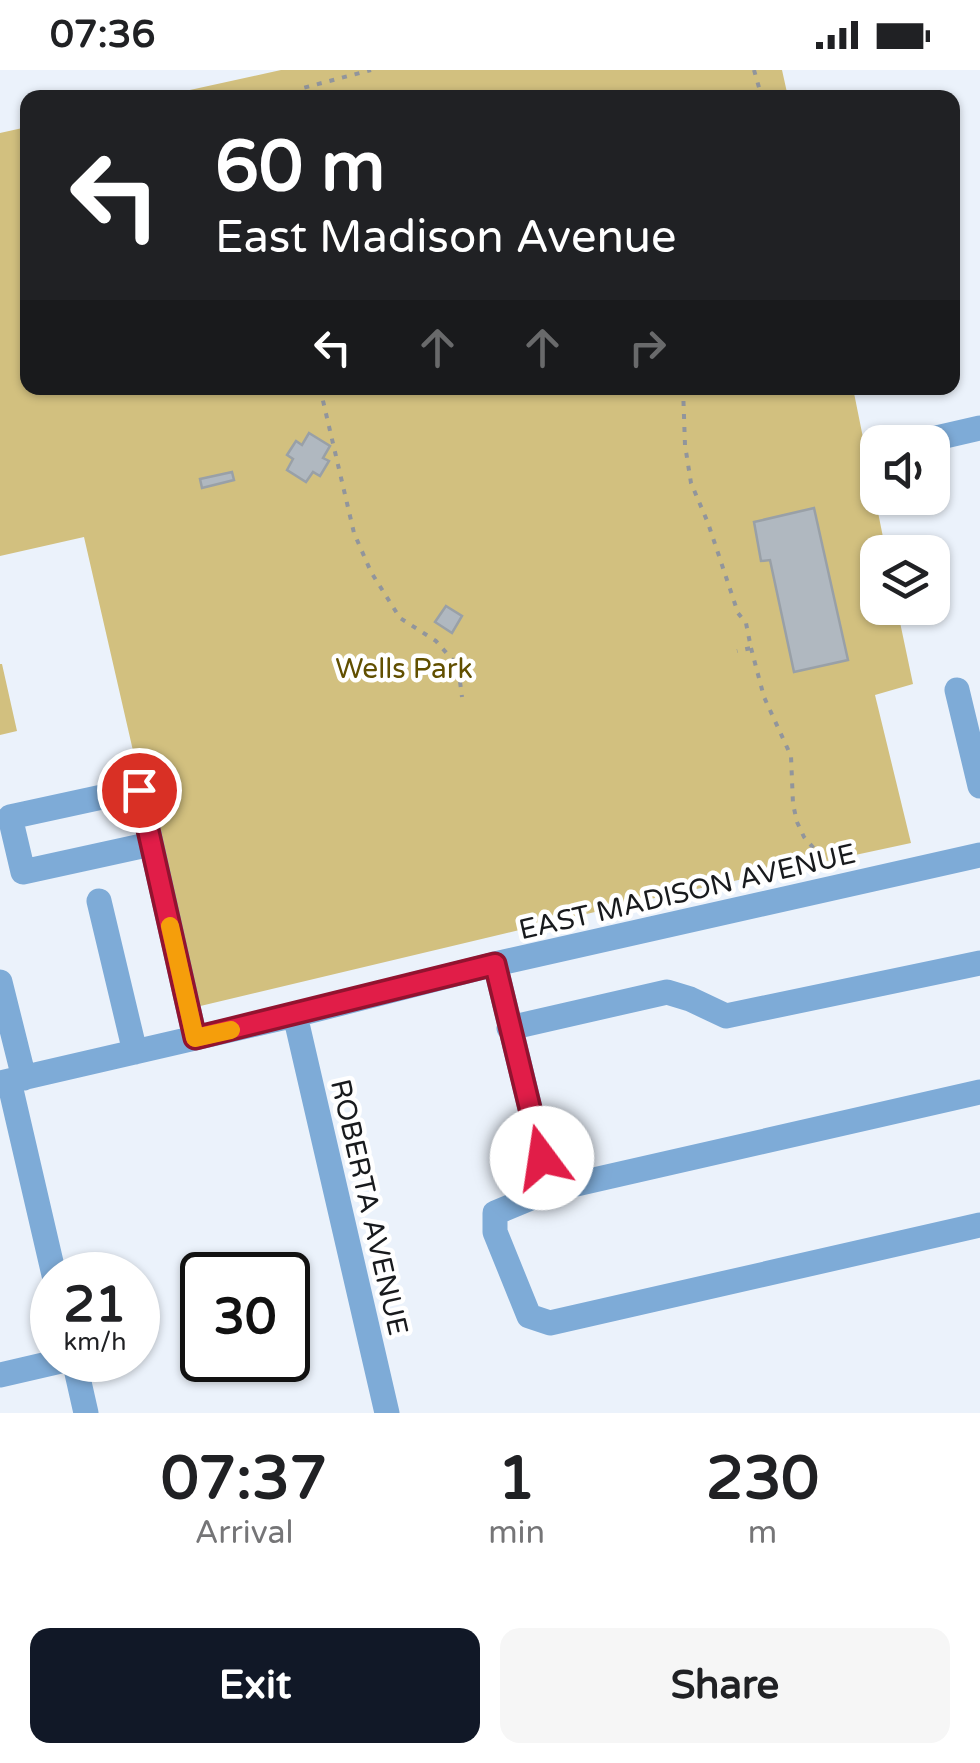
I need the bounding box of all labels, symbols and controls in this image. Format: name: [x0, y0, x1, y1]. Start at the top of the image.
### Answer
text: 07:36: [50, 12, 155, 58]
text: 60 m: [215, 126, 385, 210]
icon: left: [50, 130, 180, 260]
text: East Madison Avenue: [215, 211, 676, 265]
icon: left: [305, 320, 360, 375]
icon: ahead: [410, 320, 465, 375]
icon: ahead: [515, 320, 570, 375]
icon: right: [620, 320, 675, 375]
map controls: [860, 425, 950, 625]
button: sound: [860, 425, 950, 515]
button: layers: [860, 535, 950, 625]
park label: Wells Park: [335, 652, 473, 686]
pin: [97, 748, 182, 833]
icon: arrive: [112, 763, 167, 818]
street label: EAST MADISON AVENUE: [516, 837, 859, 947]
street label: ROBERTA AVENUE: [323, 1076, 415, 1339]
position arrow: [490, 1106, 594, 1210]
speed limit sign: 30: [180, 1252, 310, 1382]
text: 21: [64, 1275, 126, 1335]
text: km/h: [64, 1327, 126, 1357]
text: 07:37: [161, 1443, 327, 1515]
text: 1: [498, 1443, 535, 1515]
text: 230: [706, 1443, 819, 1515]
text: Arrival: [195, 1514, 294, 1552]
text: min: [488, 1514, 545, 1552]
text: m: [748, 1514, 777, 1552]
button: Exit: [30, 1628, 480, 1743]
button: Share: [500, 1628, 950, 1743]

